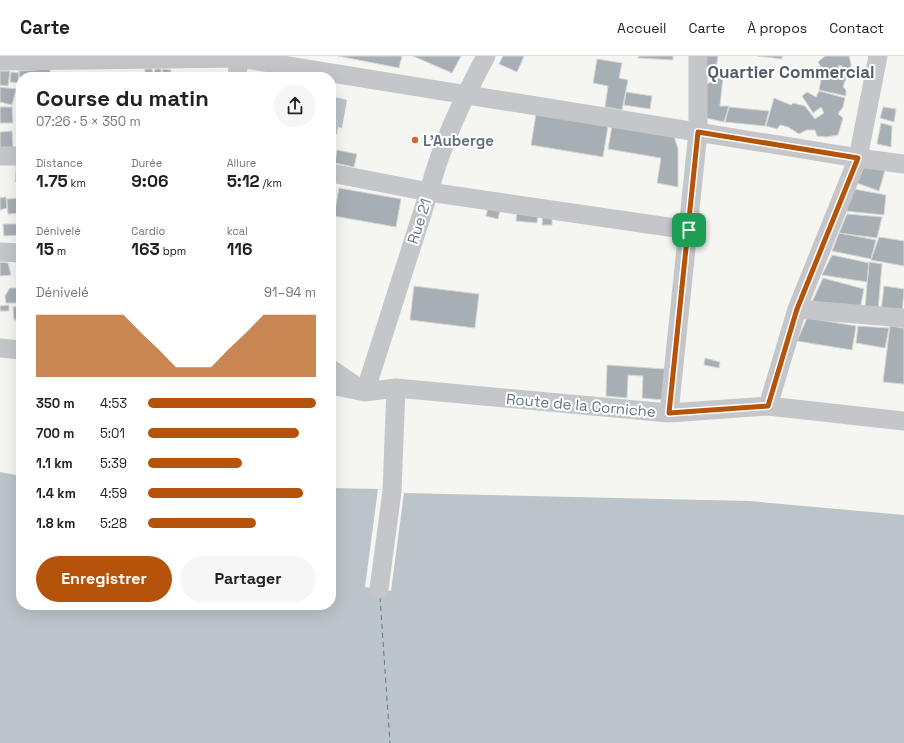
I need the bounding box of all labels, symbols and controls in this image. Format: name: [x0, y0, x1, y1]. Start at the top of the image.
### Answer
text: Carte: [20, 15, 70, 40]
text: Accueil: [617, 19, 666, 37]
text: Carte: [688, 19, 725, 37]
text: À propos: [747, 19, 807, 37]
text: Contact: [829, 19, 884, 37]
district label: Quartier Commercial: [707, 61, 875, 83]
text: Course du matin: [36, 84, 209, 112]
button: share: [274, 85, 316, 127]
text: 07:26 · 5 × 350 m: [36, 113, 141, 130]
place label: L'Auberge: [423, 131, 494, 150]
marker: L'Auberge: [410, 135, 420, 145]
text: Distance: [36, 156, 83, 170]
text: Durée: [131, 156, 162, 170]
text: Allure: [227, 156, 256, 170]
text: 1.75: [36, 170, 68, 192]
text: 9:06: [131, 170, 168, 192]
text: 5:12: [227, 170, 260, 192]
text: km: [68, 176, 86, 190]
text: /km: [260, 176, 282, 190]
street label: Rue 21: [403, 196, 435, 246]
pin: [672, 213, 706, 247]
icon: arrive: [678, 219, 700, 241]
text: Dénivelé: [36, 224, 81, 238]
text: Cardio: [131, 224, 165, 238]
text: kcal: [227, 224, 248, 238]
text: 15: [36, 238, 54, 260]
text: 163: [131, 238, 160, 260]
text: 116: [227, 238, 253, 260]
text: m: [54, 244, 66, 258]
text: bpm: [160, 244, 186, 258]
text: Dénivelé: [36, 284, 89, 301]
text: 91–94 m: [264, 284, 316, 301]
street label: Route de la Corniche: [505, 389, 657, 421]
text: 350 m: [36, 395, 75, 412]
text: 4:53: [100, 395, 127, 412]
text: 700 m: [36, 425, 74, 442]
text: 5:01: [100, 425, 125, 442]
text: 1.1 km: [36, 455, 73, 472]
text: 5:39: [100, 455, 127, 472]
text: 1.4 km: [36, 485, 76, 502]
text: 4:59: [100, 485, 127, 502]
text: 1.8 km: [36, 515, 75, 532]
text: 5:28: [100, 515, 127, 532]
button: Enregistrer: [36, 556, 172, 602]
button: Partager: [180, 556, 316, 602]

